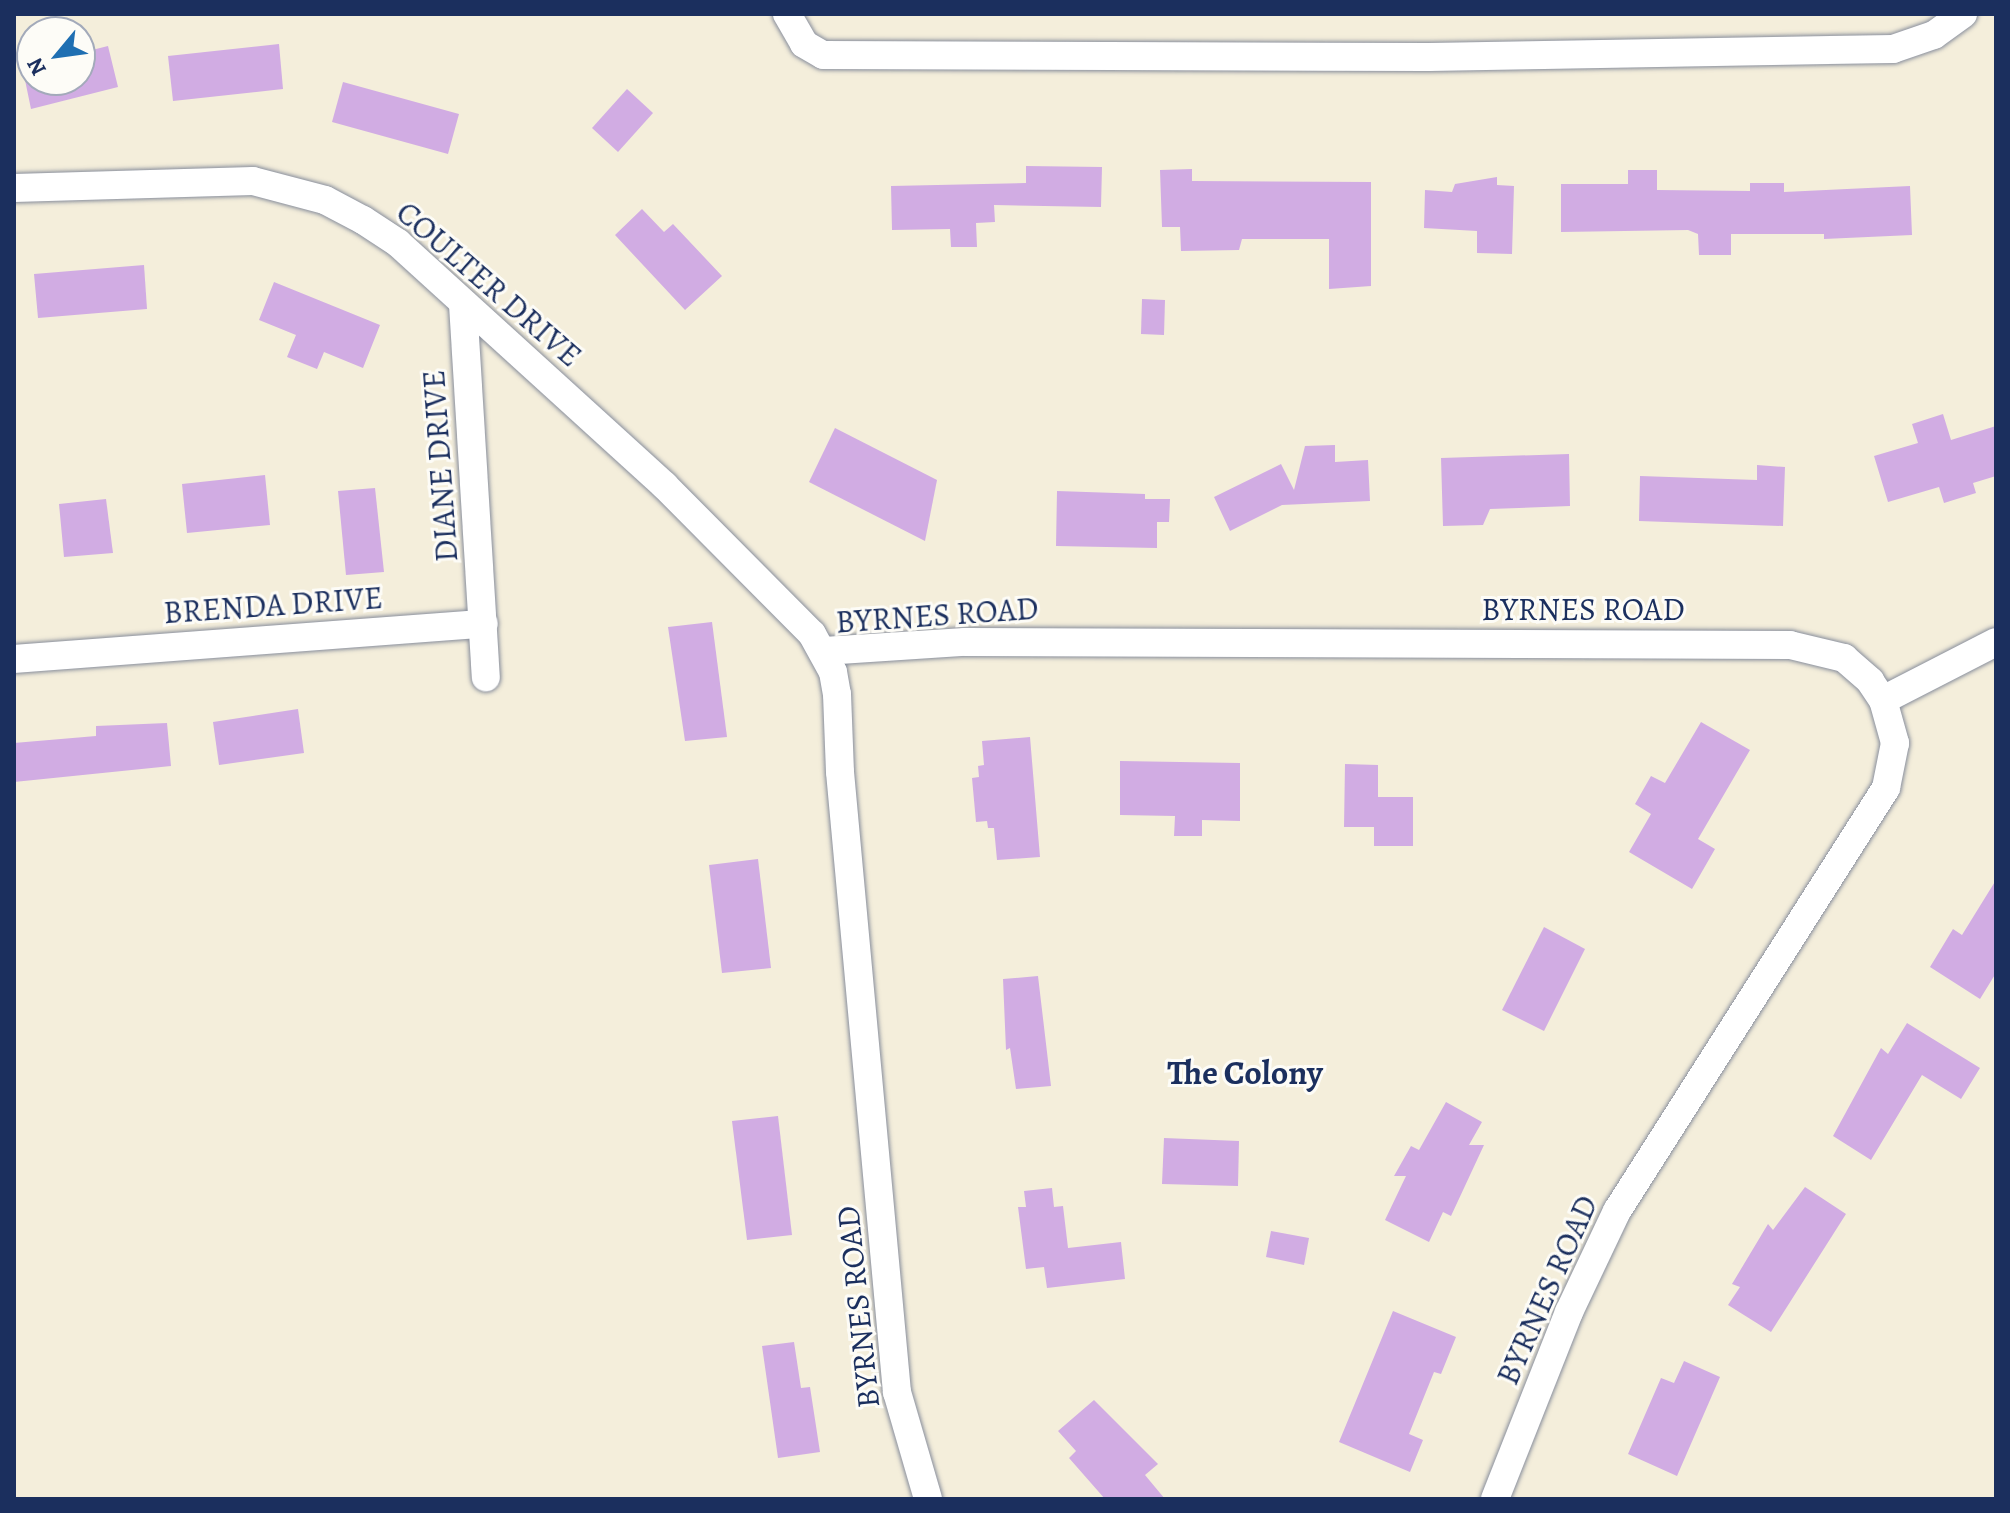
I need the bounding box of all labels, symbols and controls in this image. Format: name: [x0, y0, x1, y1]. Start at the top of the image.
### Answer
north arrow: [16, 16, 96, 96]
text: N: [20, 52, 54, 81]
street label: COULTER DRIVE: [389, 193, 589, 375]
street label: DIANE DRIVE: [414, 369, 466, 563]
street label: BRENDA DRIVE: [162, 578, 384, 632]
street label: BYRNES ROAD: [834, 589, 1040, 641]
street label: BYRNES ROAD: [1481, 590, 1685, 628]
district label: The Colony: [1167, 1053, 1323, 1093]
street label: BYRNES ROAD: [1488, 1189, 1606, 1391]
street label: BYRNES ROAD: [828, 1204, 888, 1410]

